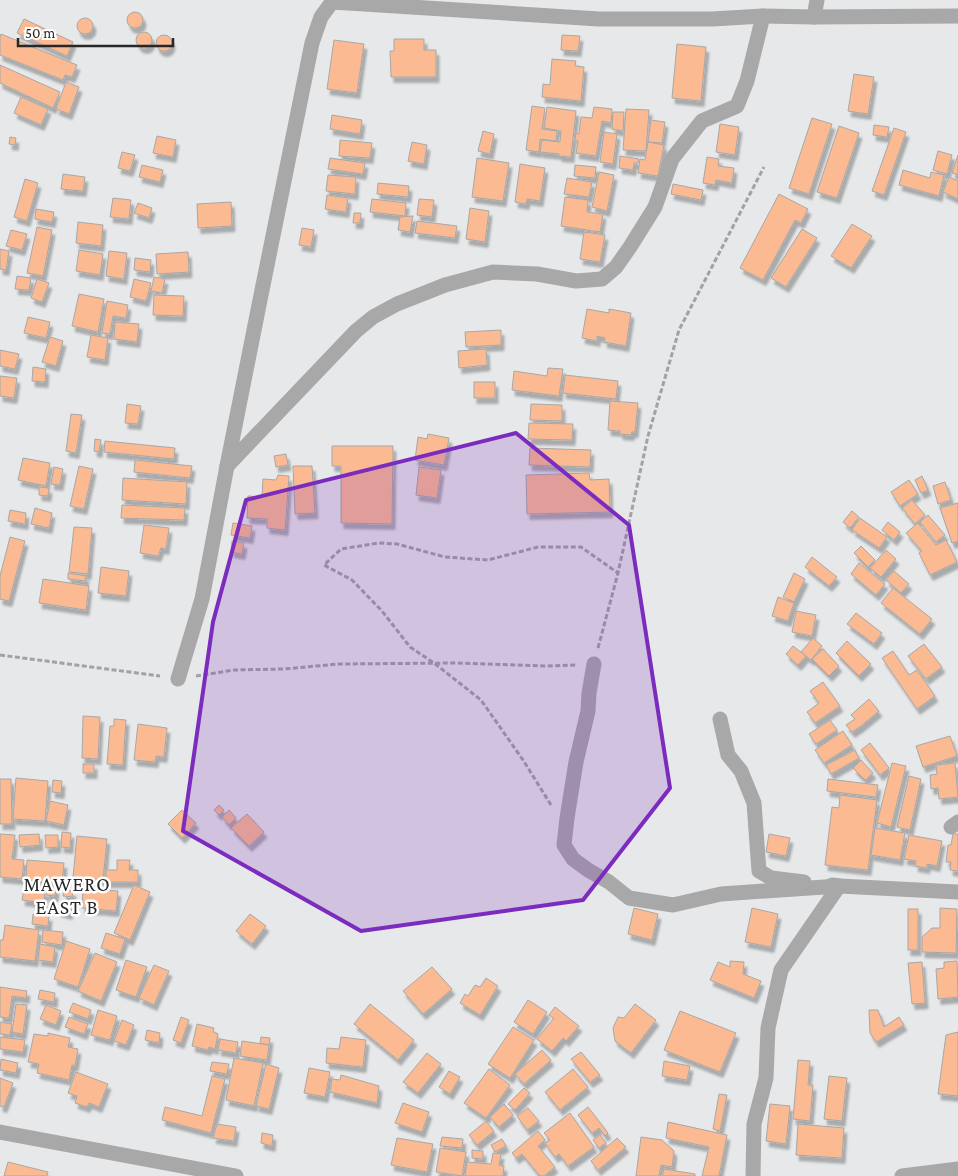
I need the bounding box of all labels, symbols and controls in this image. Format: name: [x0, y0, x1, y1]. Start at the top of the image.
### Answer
scale bar: [18, 15, 172, 47]
text: 50 m: [25, 25, 55, 41]
district label: MAWERO EAST B: [23, 873, 111, 918]

